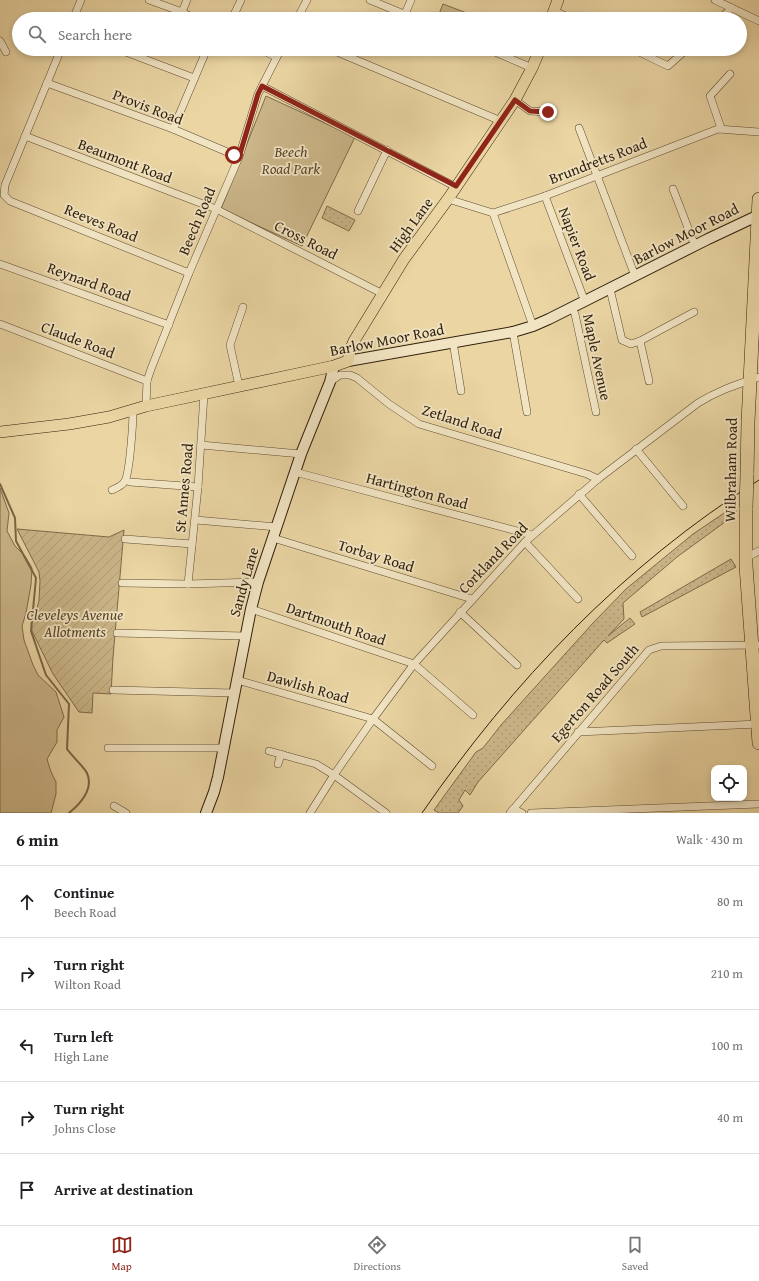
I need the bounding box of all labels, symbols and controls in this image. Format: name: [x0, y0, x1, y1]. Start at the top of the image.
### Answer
search box: [12, 12, 747, 56]
icon: search: [26, 23, 48, 45]
text: Search here: [58, 24, 132, 45]
street label: Provis Road: [110, 84, 186, 130]
route end: [539, 103, 557, 121]
street label: Brundretts Road: [546, 132, 650, 189]
street label: Beaumont Road: [75, 133, 175, 188]
park label: Beech Road Park: [261, 141, 320, 179]
route start: [225, 146, 243, 164]
street label: Beech Road: [173, 184, 220, 258]
street label: High Lane: [384, 193, 438, 256]
street label: Reeves Road: [61, 198, 141, 247]
street label: Barlow Moor Road: [629, 198, 742, 269]
street label: Napier Road: [554, 204, 601, 284]
street label: Cross Road: [271, 215, 341, 264]
street label: Reynard Road: [45, 257, 134, 306]
street label: Maple Avenue: [578, 312, 617, 402]
street label: Claude Road: [38, 316, 118, 363]
street label: Barlow Moor Road: [328, 318, 446, 361]
street label: Zetland Road: [420, 399, 505, 444]
street label: Wilbraham Road: [719, 418, 742, 522]
street label: St Annes Road: [169, 442, 198, 533]
street label: Hartington Road: [364, 467, 470, 514]
street label: Corkland Road: [453, 517, 532, 598]
street label: Torbay Road: [335, 534, 417, 577]
street label: Sandy Lane: [224, 545, 263, 619]
street label: Dartmouth Road: [284, 597, 389, 650]
park label: Cleveleys Avenue Allotments: [27, 604, 123, 642]
street label: Egerton Road South: [546, 638, 644, 747]
street label: Dawlish Road: [265, 665, 351, 708]
map controls: [711, 765, 747, 801]
button: locate: [711, 765, 747, 801]
text: 6 min: [16, 827, 58, 852]
text: Walk · 430 m: [676, 830, 743, 849]
text: Continue: [54, 882, 115, 903]
icon: ahead: [16, 891, 38, 913]
text: 80 m: [717, 892, 743, 911]
text: Beech Road: [54, 903, 117, 922]
text: Turn right: [54, 954, 125, 975]
icon: right: [16, 963, 38, 985]
text: 210 m: [711, 964, 743, 983]
text: Wilton Road: [54, 975, 121, 994]
text: Turn left: [54, 1026, 113, 1047]
icon: left: [16, 1035, 38, 1057]
text: 100 m: [711, 1036, 743, 1055]
text: High Lane: [54, 1047, 109, 1066]
text: Turn right: [54, 1098, 125, 1119]
icon: right: [16, 1107, 38, 1129]
text: 40 m: [717, 1108, 743, 1127]
text: Johns Close: [54, 1119, 116, 1138]
icon: arrive: [16, 1179, 38, 1201]
text: Arrive at destination: [54, 1179, 193, 1200]
tab: Map: [111, 1234, 133, 1274]
tab: Directions: [354, 1234, 401, 1274]
tab: Saved: [622, 1234, 648, 1274]

